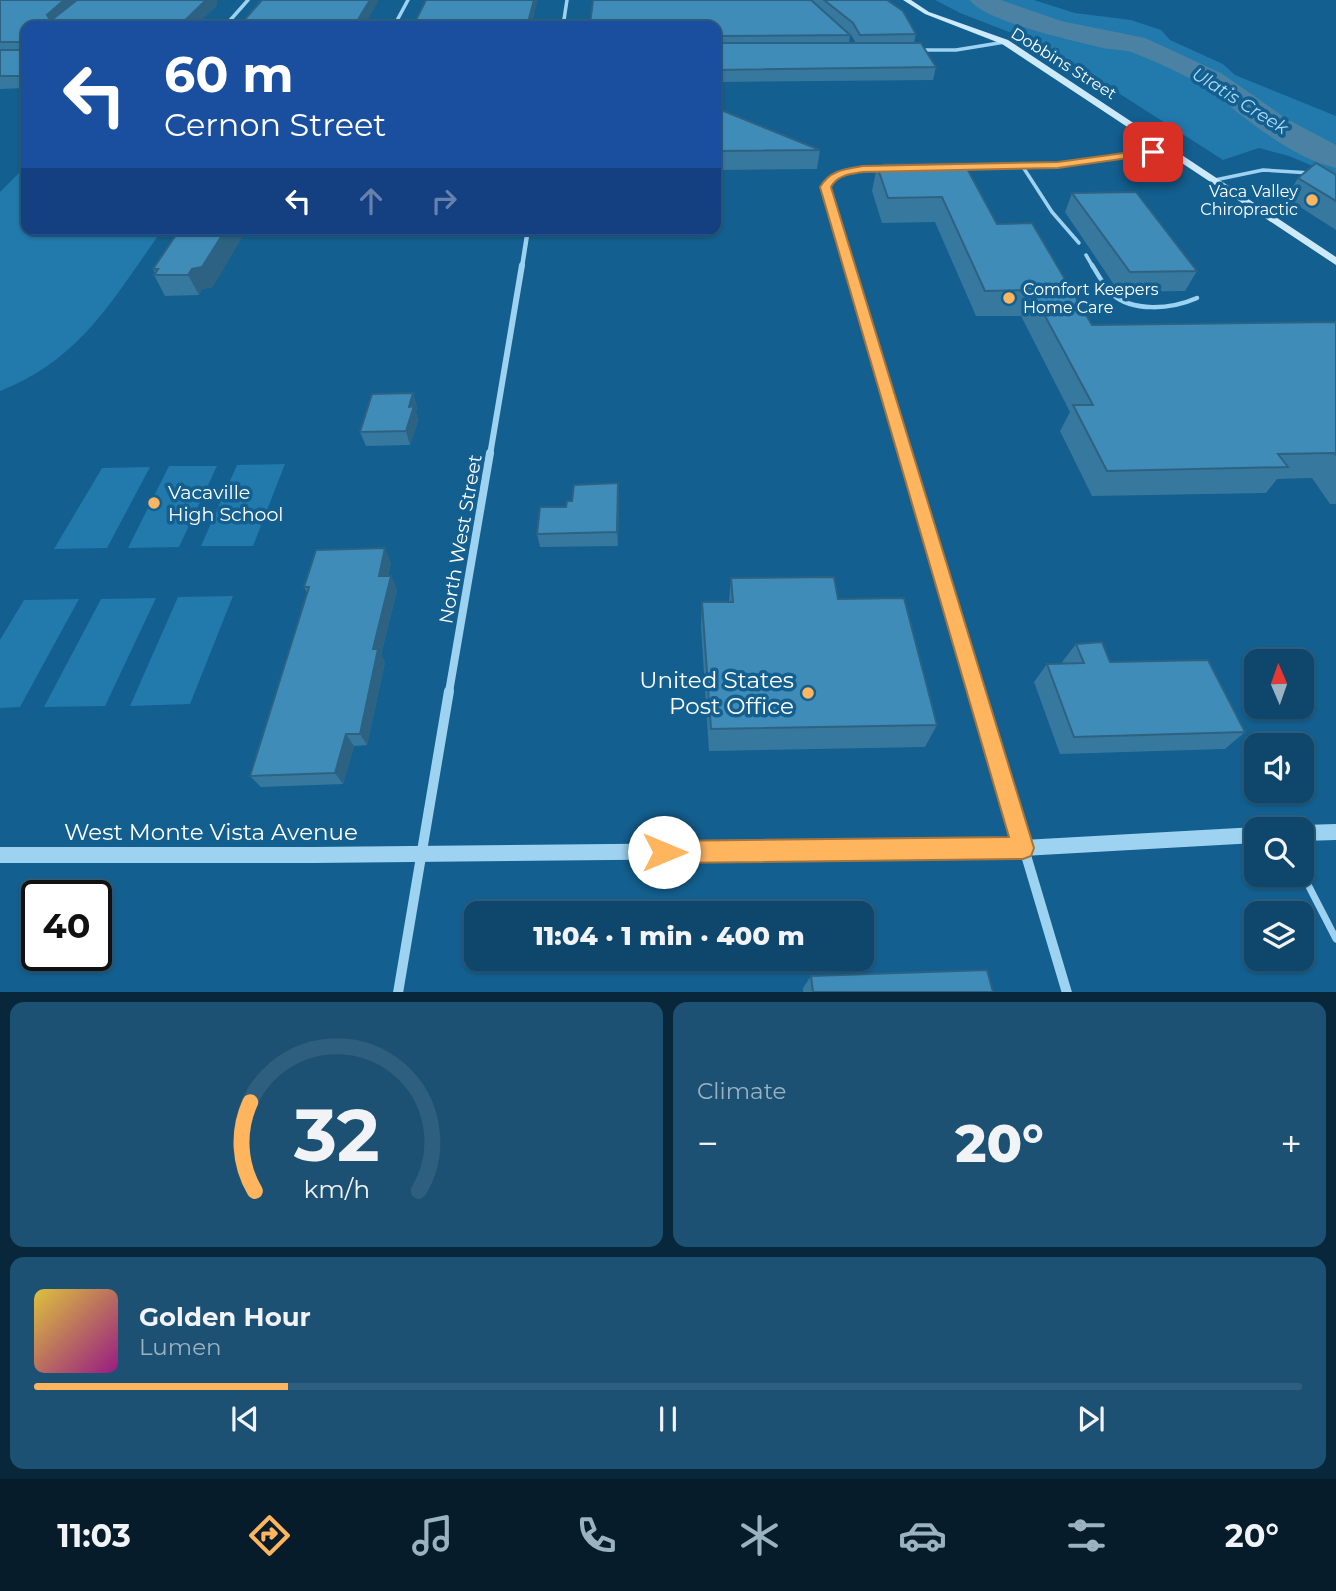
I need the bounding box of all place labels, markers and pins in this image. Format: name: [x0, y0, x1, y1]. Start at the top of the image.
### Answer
pin: [1123, 122, 1183, 182]
place label: Vaca Valley Chiropractic: [1200, 182, 1298, 219]
marker: Vaca Valley Chiropractic: [1304, 192, 1320, 208]
place label: Comfort Keepers Home Care: [1023, 280, 1159, 317]
marker: Comfort Keepers Home Care: [1001, 290, 1017, 306]
place label: Vacaville High School: [168, 481, 283, 526]
marker: Vacaville High School: [146, 495, 162, 511]
place label: United States Post Office: [639, 666, 794, 720]
marker: United States Post Office: [800, 685, 816, 701]

